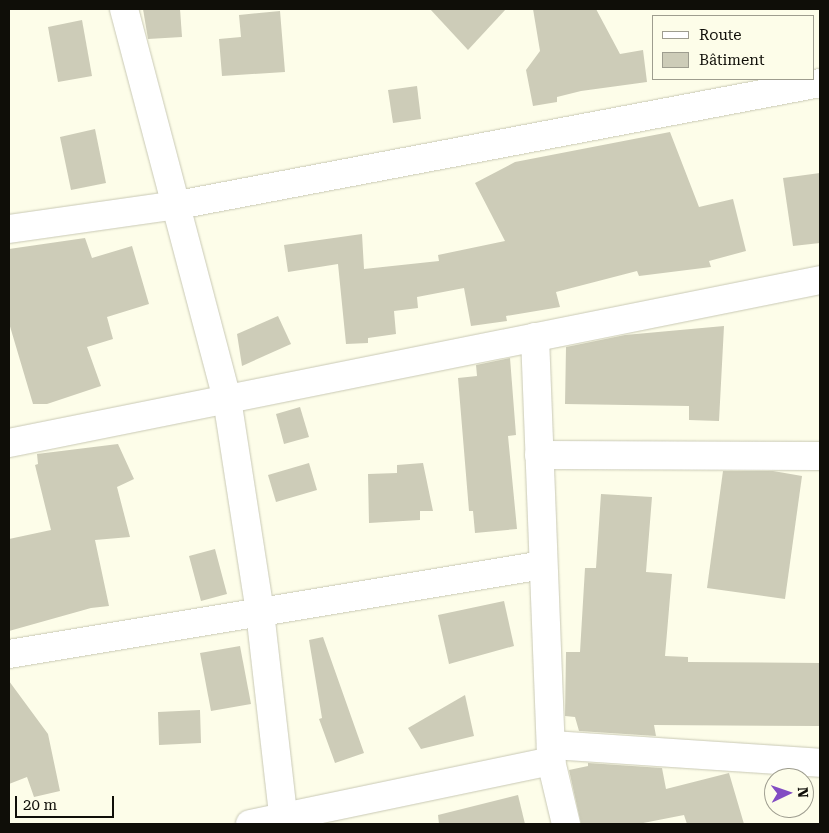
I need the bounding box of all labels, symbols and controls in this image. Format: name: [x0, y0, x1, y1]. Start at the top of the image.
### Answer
legend: [652, 15, 814, 80]
text: Route: [699, 26, 741, 44]
text: Bâtiment: [699, 51, 765, 69]
north arrow: [764, 768, 814, 818]
scale bar: [18, 786, 116, 818]
text: N: [795, 786, 811, 798]
text: 20 m: [23, 796, 57, 814]

